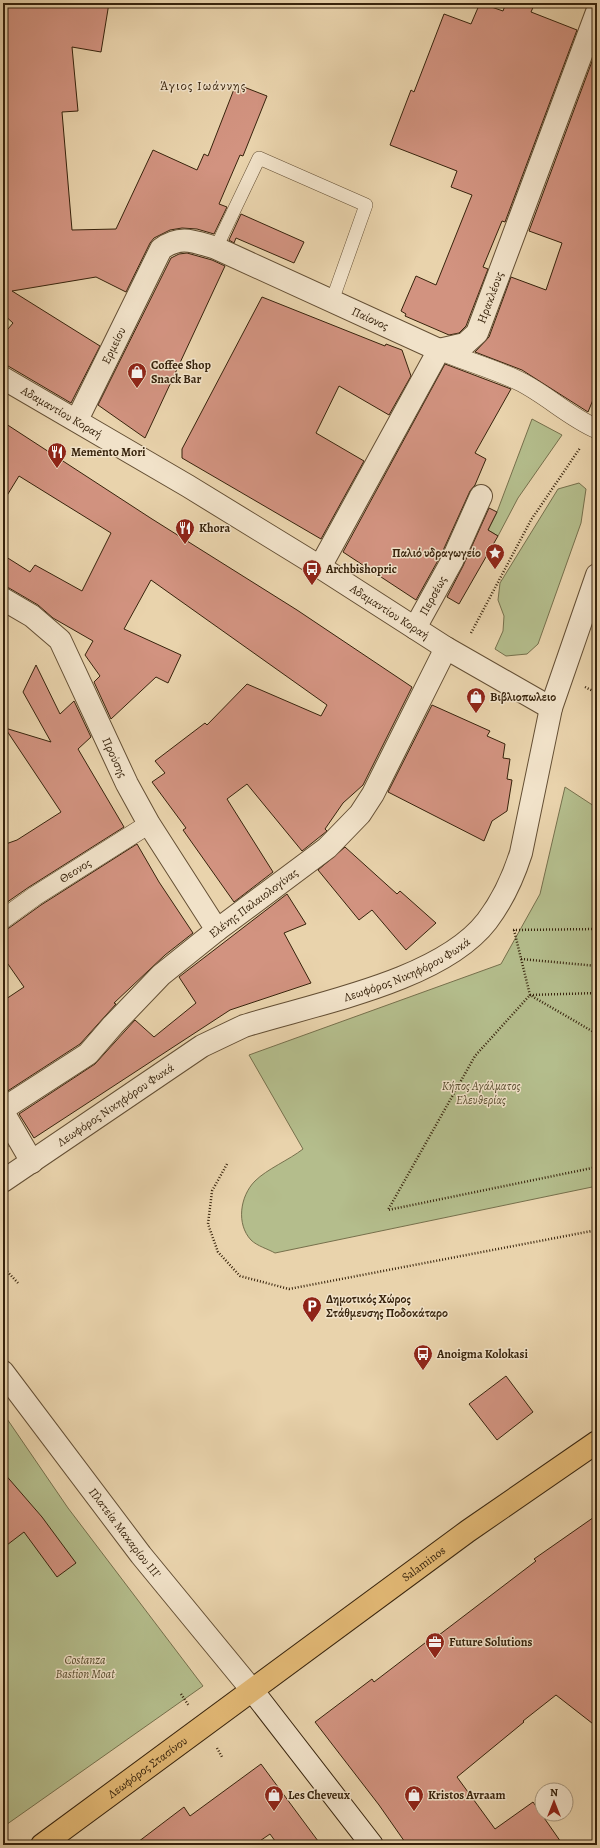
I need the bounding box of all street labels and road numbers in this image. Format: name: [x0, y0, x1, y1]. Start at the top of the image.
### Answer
street label: Ηρακλέους: [473, 269, 507, 326]
street label: Παίονος: [349, 303, 391, 334]
street label: Ερμείου: [98, 324, 129, 367]
street label: Αδαμαντίου Κοραή: [17, 382, 105, 442]
street label: Περσέως: [415, 573, 450, 618]
street label: Αδαμαντίου Κοραή: [346, 580, 432, 643]
street label: Προύσης: [98, 735, 131, 780]
street label: Θεονος: [56, 855, 94, 887]
street label: Ελένης Παλαιολογίνας: [206, 864, 301, 941]
street label: Λεωφόρος Νικηφόρου Φωκά: [341, 933, 474, 1006]
street label: Λεωφόρος Νικηφόρου Φωκά: [53, 1059, 177, 1151]
street label: Πλατεία Μακαρίου ΙΙΙ': [85, 1484, 165, 1582]
street label: Salaminos: [398, 1542, 449, 1585]
street label: Λεωφόρος Στασίνου: [104, 1733, 191, 1803]

